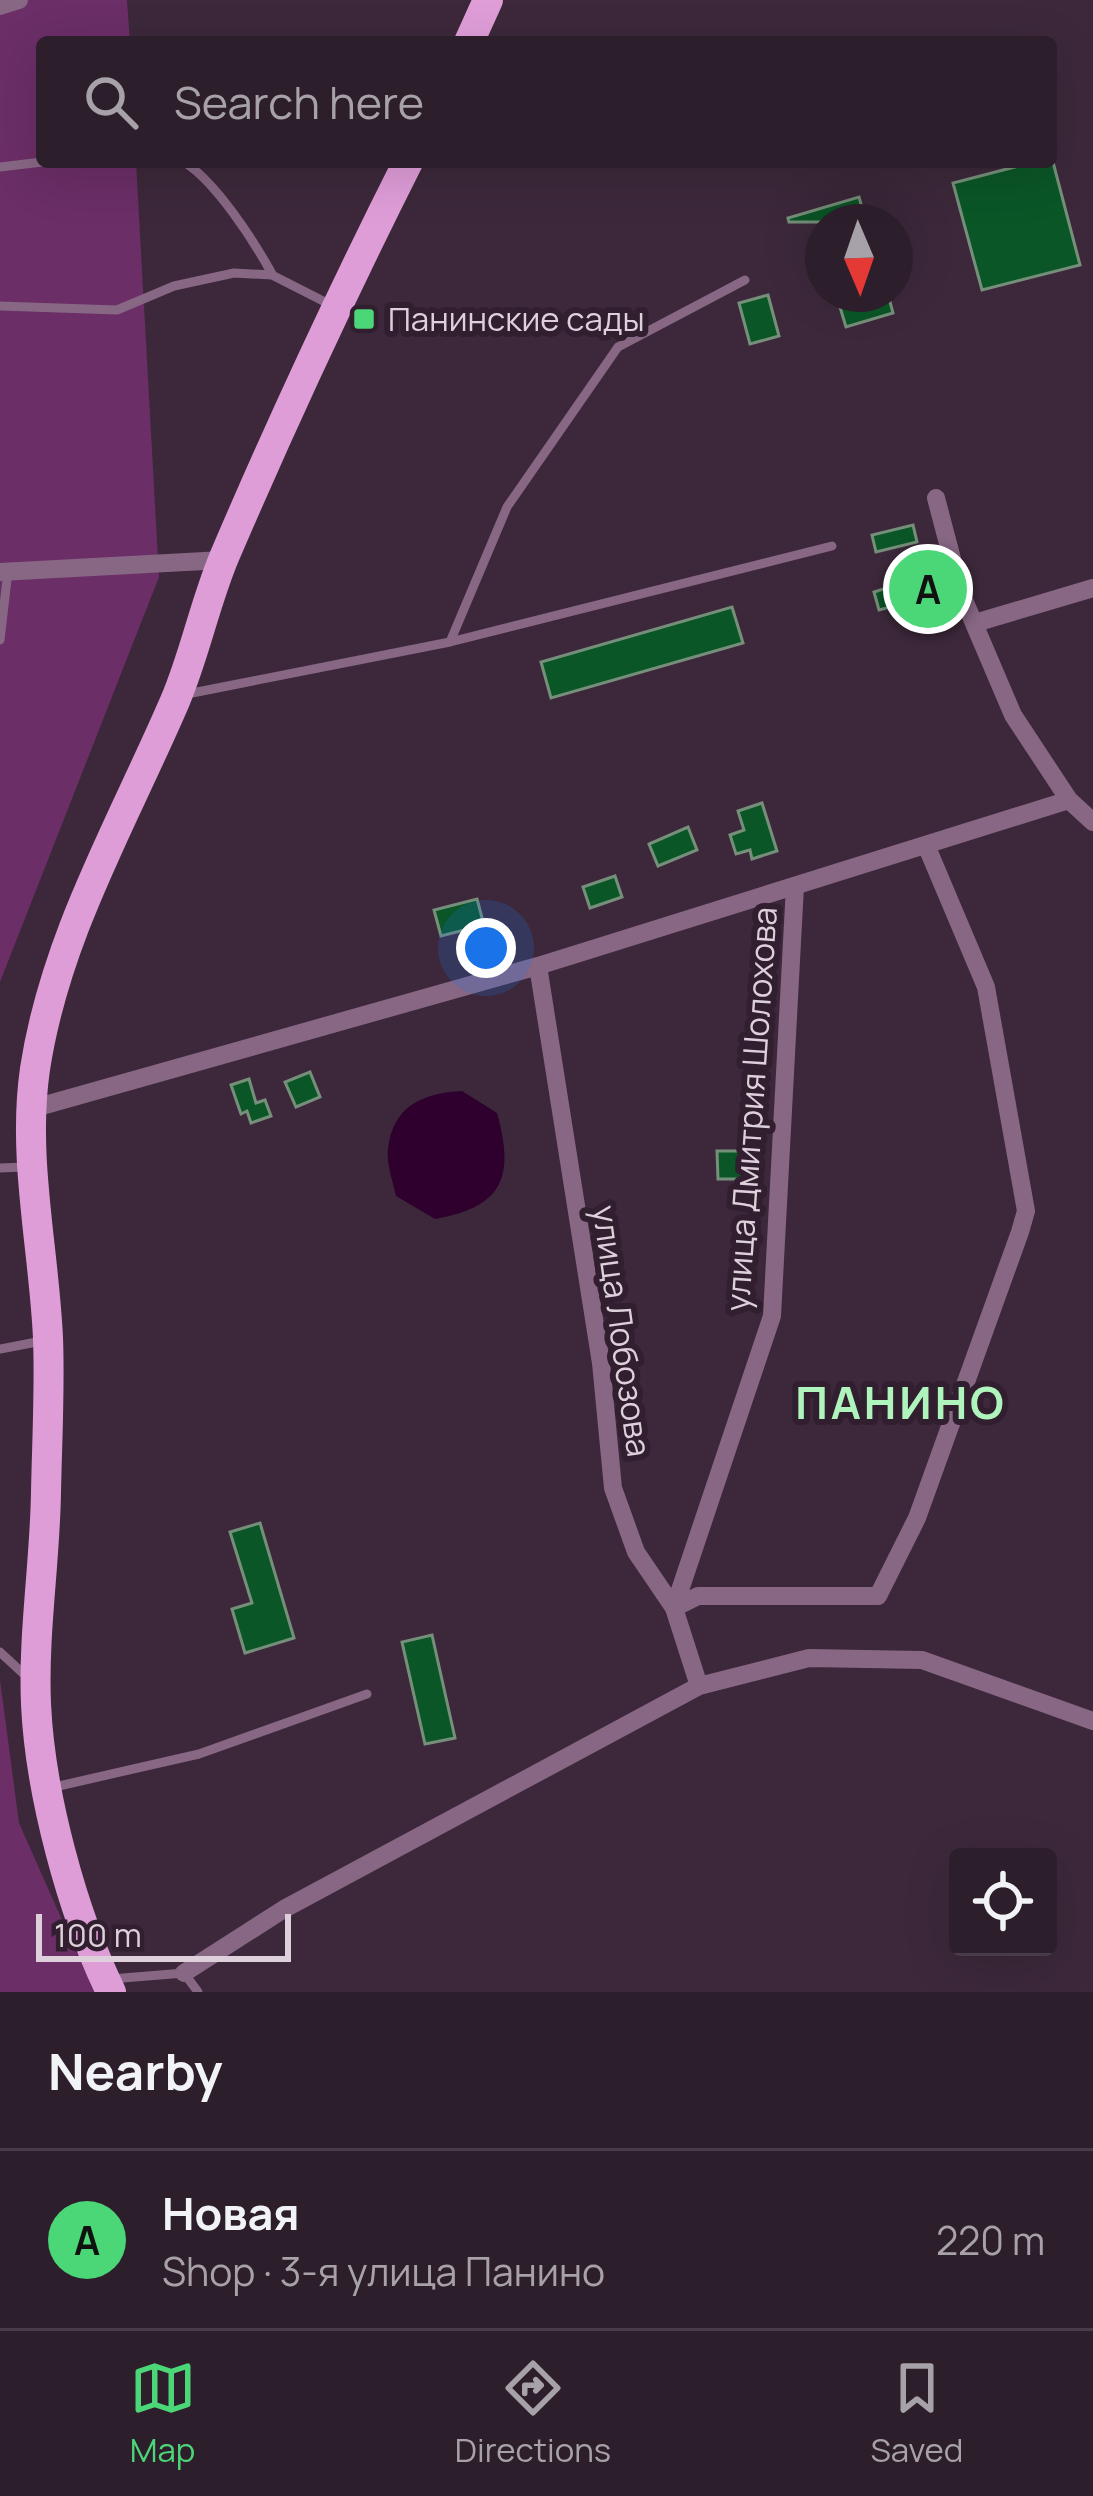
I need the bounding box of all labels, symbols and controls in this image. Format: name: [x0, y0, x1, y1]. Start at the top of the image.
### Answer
search box: [36, 36, 1057, 168]
icon: search: [78, 69, 144, 135]
text: Search here: [174, 71, 424, 133]
north arrow: [805, 204, 913, 312]
place label: Панинские сады: [388, 296, 645, 341]
marker: Панинские сады: [351, 306, 377, 332]
pin: A: [889, 544, 967, 634]
street label: улица Дмитрия Шолохова: [714, 905, 787, 1313]
your location: [456, 918, 516, 978]
street label: улица Лобозова: [583, 1202, 662, 1459]
district label: ПАНИНО: [795, 1371, 1007, 1433]
map controls: [949, 1848, 1057, 1956]
button: locate: [949, 1848, 1057, 1956]
scale bar: [36, 1908, 291, 1961]
text: 100 m: [54, 1912, 142, 1957]
text: Nearby: [48, 2036, 223, 2105]
text: Новая: [162, 2182, 300, 2244]
text: A: [74, 2213, 100, 2267]
text: 220 m: [936, 2213, 1045, 2267]
text: Shop · 3-я улица Панино: [162, 2244, 605, 2298]
tab: Map: [130, 2355, 196, 2472]
tab: Directions: [455, 2355, 611, 2472]
tab: Saved: [870, 2355, 963, 2472]

